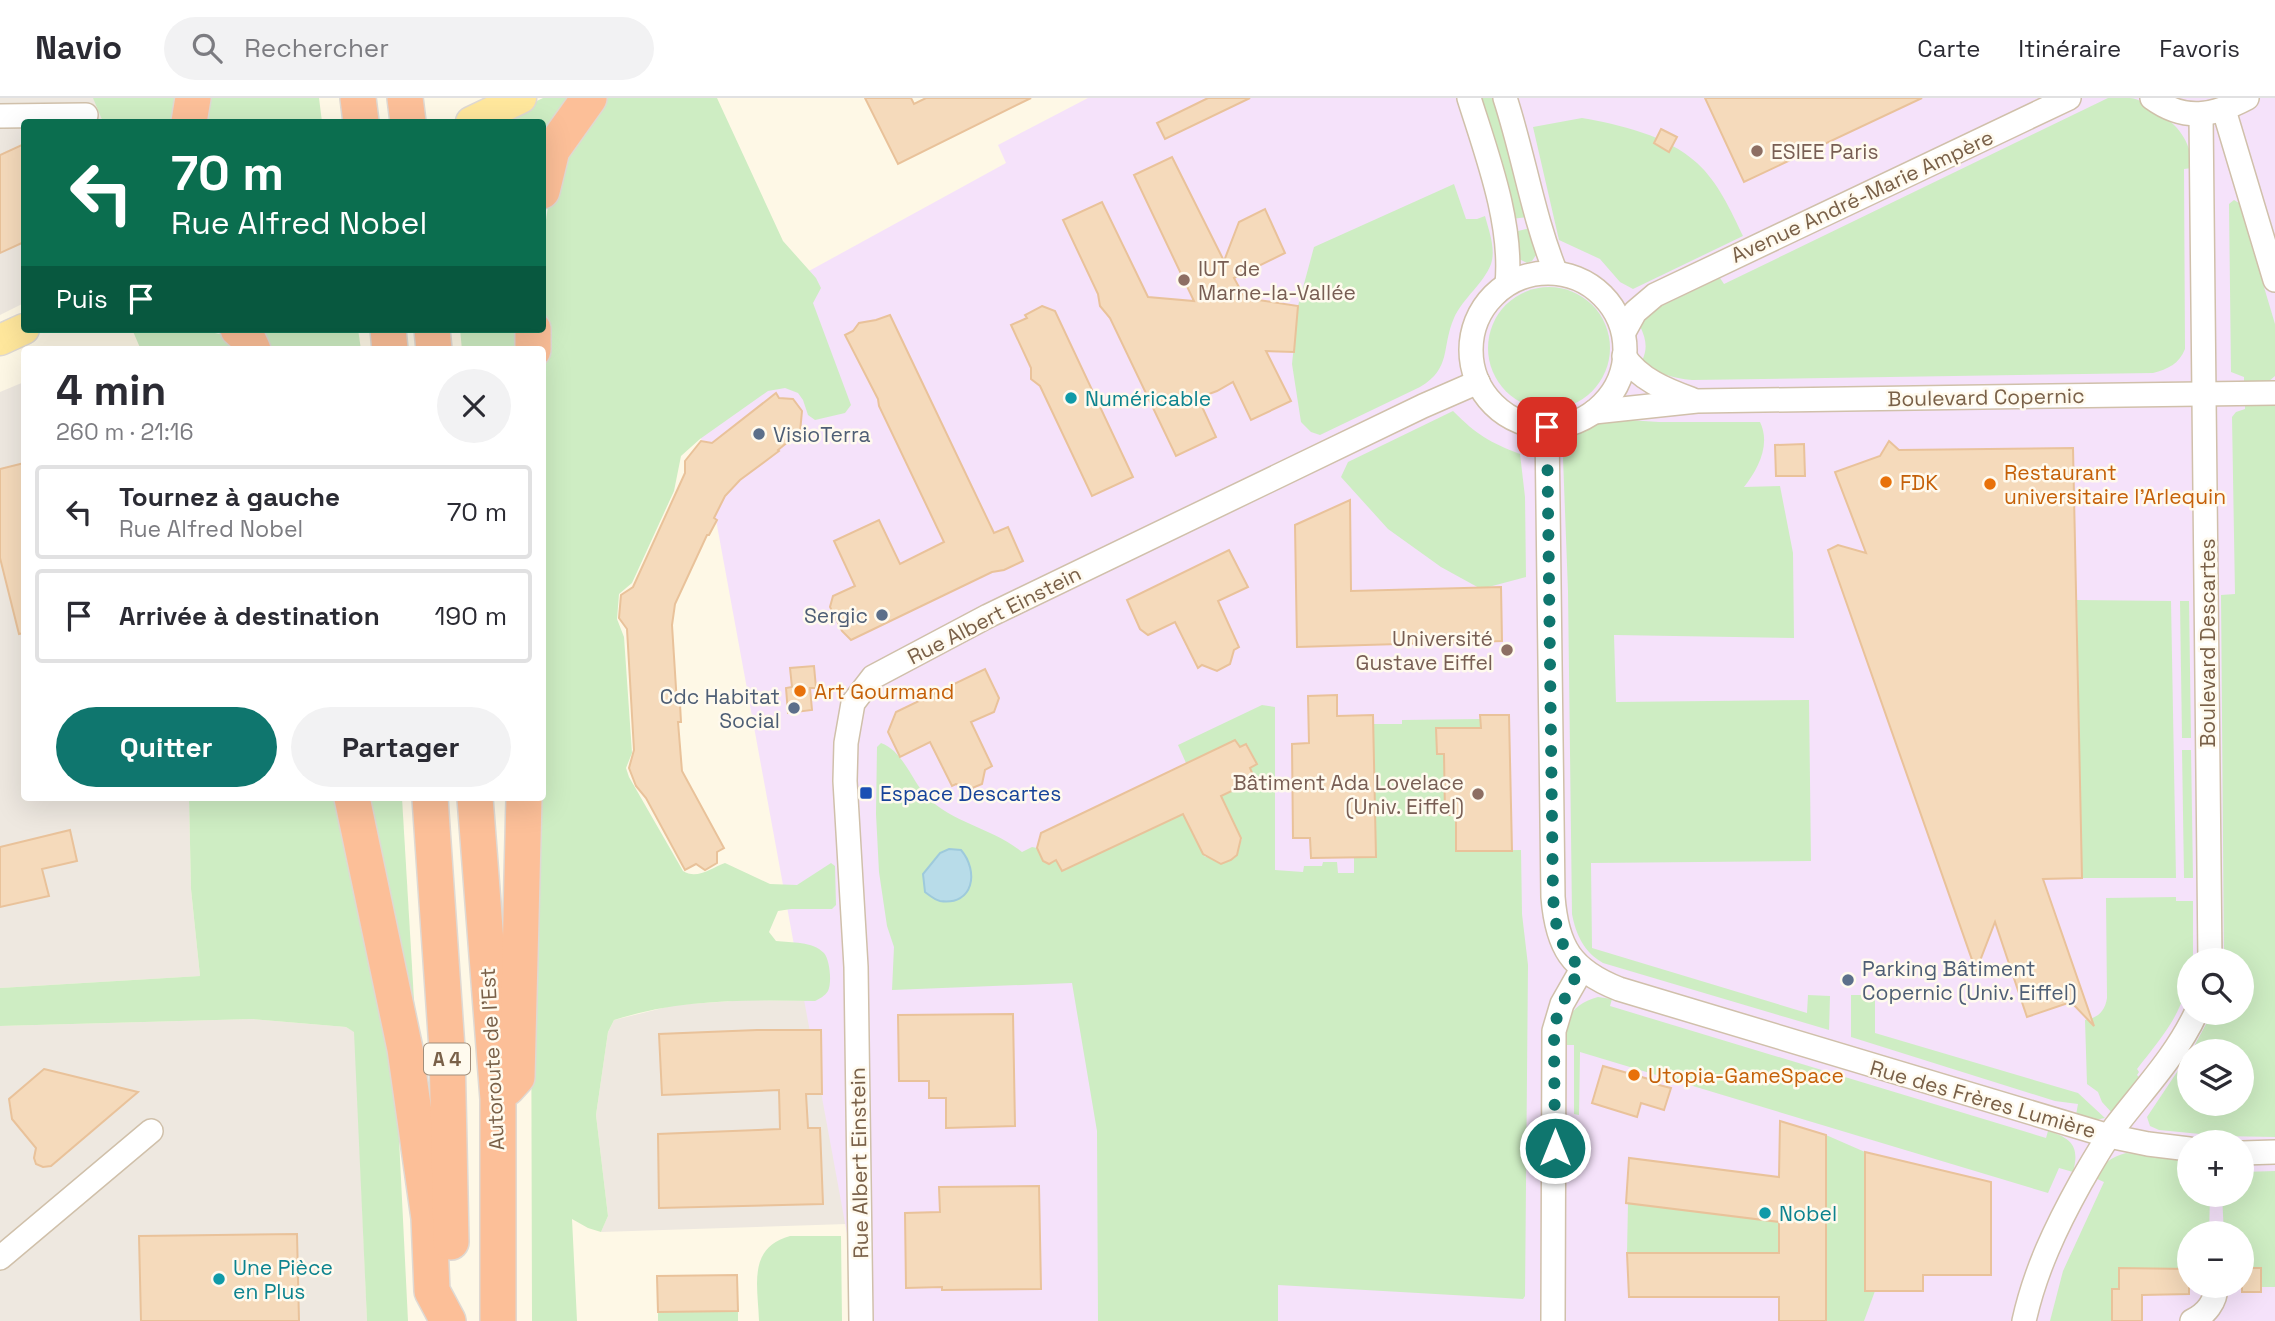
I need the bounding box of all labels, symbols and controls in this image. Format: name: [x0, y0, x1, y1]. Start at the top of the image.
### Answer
search box: [164, 17, 654, 80]
text: Navio: [35, 27, 122, 69]
icon: search: [188, 29, 226, 67]
text: Rechercher: [244, 31, 389, 65]
text: Carte: [1917, 33, 1980, 64]
text: Itinéraire: [2018, 33, 2121, 64]
text: Favoris: [2159, 33, 2240, 64]
street label: Avenue André-Marie Ampère: [1726, 123, 1998, 269]
place label: ESIEE Paris: [1771, 138, 1878, 165]
text: 70 m: [171, 142, 284, 204]
marker: ESIEE Paris: [1749, 143, 1765, 159]
icon: left: [56, 147, 147, 238]
text: Rue Alfred Nobel: [171, 203, 427, 243]
place label: IUT de Marne-la-Vallée: [1198, 255, 1356, 306]
marker: IUT de Marne-la-Vallée: [1176, 272, 1192, 288]
icon: arrive: [122, 280, 160, 318]
text: Puis: [56, 282, 108, 316]
text: 4 min: [56, 364, 166, 417]
button: close: [437, 369, 511, 443]
street label: Boulevard Copernic: [1887, 382, 2085, 412]
place label: Numéricable: [1085, 385, 1211, 412]
marker: Numéricable: [1063, 390, 1079, 406]
pin: [1517, 397, 1577, 457]
icon: arrive: [1528, 408, 1566, 446]
text: 260 m · 21:16: [56, 417, 194, 447]
place label: VisioTerra: [773, 421, 871, 448]
marker: VisioTerra: [751, 426, 767, 442]
place label: Restaurant universitaire l’Arlequin: [2004, 459, 2226, 510]
place label: FDK: [1900, 469, 1938, 496]
marker: FDK: [1878, 474, 1894, 490]
marker: Restaurant universitaire l’Arlequin: [1982, 476, 1998, 492]
text: Tournez à gauche: [119, 480, 340, 514]
icon: left: [60, 493, 98, 531]
text: 70 m: [447, 495, 507, 529]
text: Rue Alfred Nobel: [119, 514, 303, 544]
street label: Boulevard Descartes: [2194, 538, 2221, 748]
street label: Rue Albert Einstein: [903, 560, 1085, 670]
icon: arrive: [60, 597, 98, 635]
text: Arrivée à destination: [119, 599, 380, 633]
text: 190 m: [435, 599, 507, 633]
place label: Sergic: [804, 602, 868, 629]
marker: Sergic: [874, 607, 890, 623]
place label: Université Gustave Eiffel: [1356, 625, 1493, 676]
marker: Université Gustave Eiffel: [1499, 642, 1515, 658]
place label: Art Gourmand: [814, 678, 954, 705]
place label: Cdc Habitat Social: [660, 683, 780, 734]
marker: Art Gourmand: [792, 683, 808, 699]
marker: Cdc Habitat Social: [786, 700, 802, 716]
button: Quitter: [56, 707, 277, 787]
button: Partager: [291, 707, 511, 787]
place label: Bâtiment Ada Lovelace (Univ. Eiffel): [1233, 769, 1464, 820]
place label: Espace Descartes: [880, 780, 1061, 807]
marker: Espace Descartes: [858, 785, 874, 801]
marker: Bâtiment Ada Lovelace (Univ. Eiffel): [1470, 786, 1486, 802]
map controls: [2177, 948, 2254, 1298]
button: search: [2177, 948, 2254, 1025]
place label: Parking Bâtiment Copernic (Univ. Eiffel): [1862, 955, 2077, 1006]
street label: Autoroute de l’Est: [474, 967, 510, 1151]
marker: Parking Bâtiment Copernic (Univ. Eiffel): [1840, 972, 1856, 988]
button: layers: [2177, 1039, 2254, 1116]
road number: A 4: [424, 1043, 470, 1074]
street label: Rue des Frères Lumière: [1867, 1054, 2099, 1144]
place label: Utopia-GameSpace: [1648, 1062, 1844, 1089]
street label: Rue Albert Einstein: [844, 1067, 874, 1259]
marker: Utopia-GameSpace: [1626, 1067, 1642, 1083]
position arrow: [1518, 1111, 1592, 1185]
button: +: [2177, 1130, 2254, 1207]
place label: Nobel: [1779, 1200, 1837, 1227]
marker: Nobel: [1757, 1205, 1773, 1221]
button: −: [2177, 1221, 2254, 1298]
place label: Une Pièce en Plus: [233, 1254, 333, 1305]
marker: Une Pièce en Plus: [211, 1271, 227, 1287]

